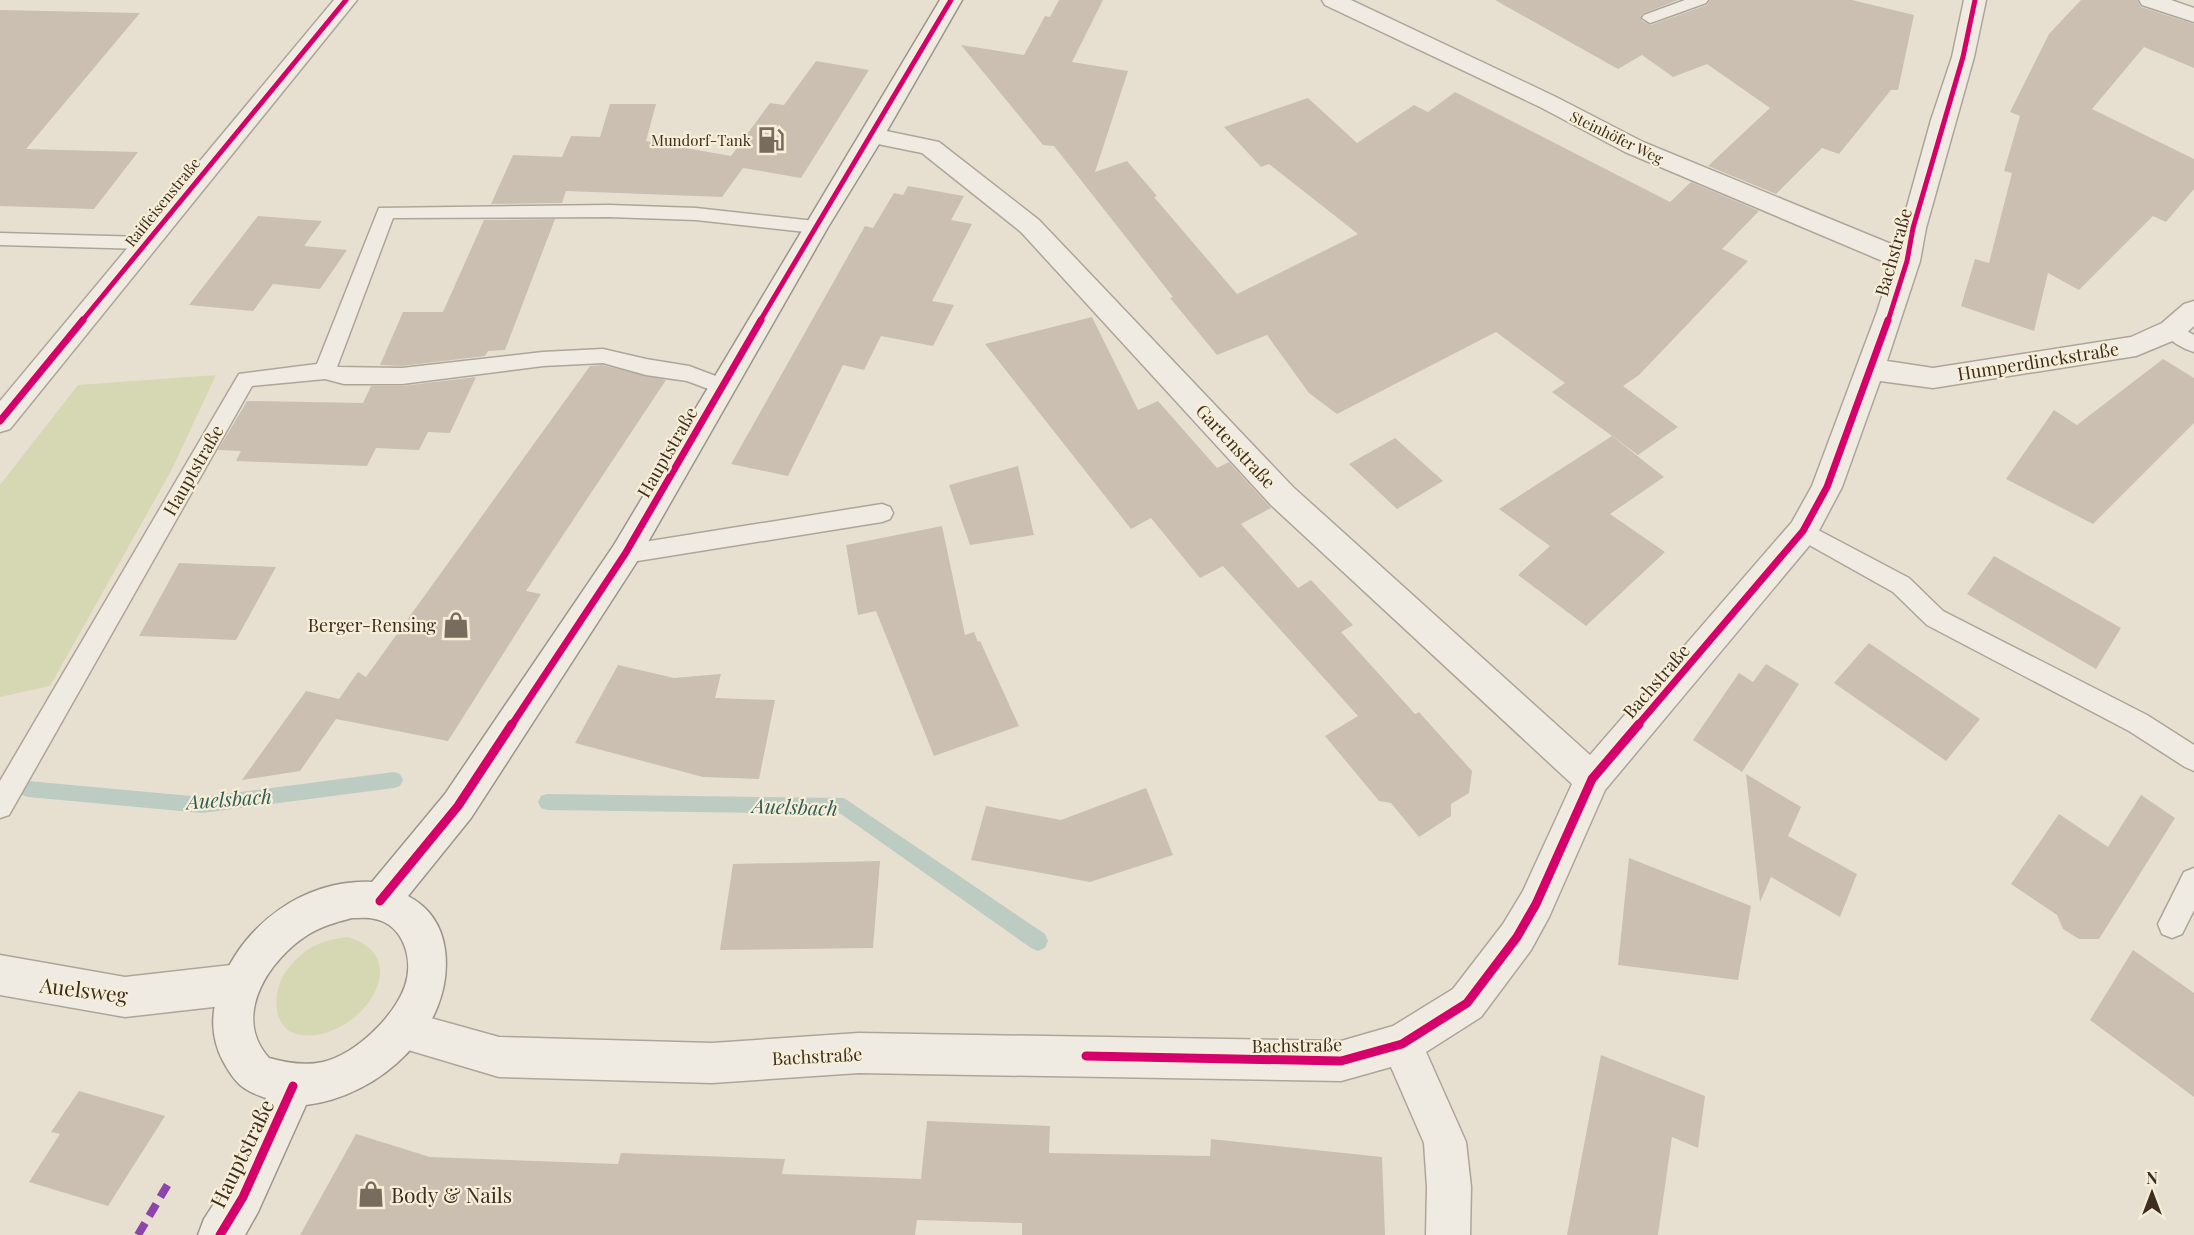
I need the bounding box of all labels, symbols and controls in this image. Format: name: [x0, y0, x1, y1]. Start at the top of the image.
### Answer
street label: Steinhöfer Weg: [1567, 106, 1667, 168]
fuel station icon: Mundorf-Tank: [756, 125, 786, 155]
place label: Mundorf-Tank: [651, 130, 752, 150]
street label: Raiffeisenstraße: [120, 153, 204, 251]
street label: Bachstraße: [1869, 205, 1917, 299]
street label: Humperdinckstraße: [1956, 336, 2120, 386]
street label: Gartenstraße: [1191, 399, 1281, 493]
street label: Hauptstraße: [631, 402, 703, 502]
street label: Hauptstraße: [157, 420, 229, 520]
shop icon: Berger-Rensing: [441, 610, 471, 640]
place label: Berger-Rensing: [308, 613, 436, 637]
street label: Bachstraße: [1617, 639, 1695, 723]
water label: Auelsbach: [183, 782, 273, 815]
water label: Auelsbach: [750, 791, 838, 821]
street label: Auelsweg: [37, 970, 130, 1008]
street label: Bachstraße: [1252, 1032, 1342, 1058]
street label: Bachstraße: [771, 1042, 863, 1070]
street label: Hauptstraße: [203, 1094, 279, 1212]
north arrow: [2122, 1163, 2182, 1223]
text: N: [2146, 1167, 2158, 1188]
shop icon: Body & Nails: [356, 1179, 386, 1209]
place label: Body & Nails: [391, 1180, 512, 1208]

